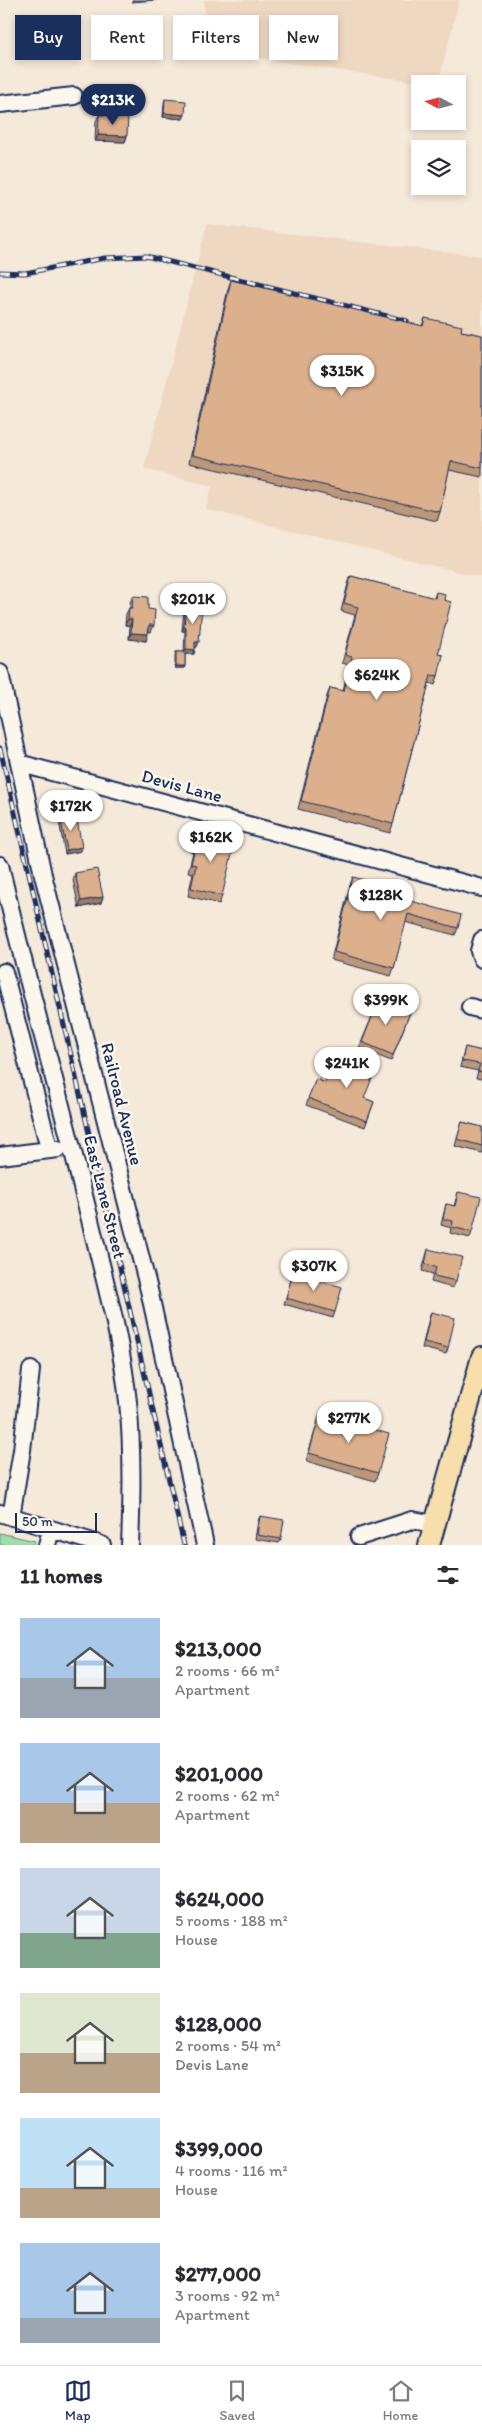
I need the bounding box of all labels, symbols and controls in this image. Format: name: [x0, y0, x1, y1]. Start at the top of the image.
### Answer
chip: Buy: [15, 15, 81, 60]
chip: Rent: [91, 15, 163, 60]
chip: Filters: [173, 15, 259, 60]
chip: New: [269, 15, 338, 60]
north arrow: [411, 75, 466, 130]
map controls: [411, 75, 466, 195]
pin: $213K: [78, 84, 148, 126]
text: $213K: [92, 90, 134, 109]
button: layers: [411, 140, 466, 195]
pin: $315K: [307, 354, 377, 397]
text: $315K: [321, 361, 363, 380]
pin: $201K: [158, 582, 228, 625]
text: $201K: [171, 589, 215, 608]
pin: $624K: [342, 658, 412, 701]
text: $624K: [355, 665, 399, 684]
street label: Devis Lane: [139, 765, 225, 807]
pin: $172K: [36, 790, 106, 832]
text: $172K: [50, 796, 92, 815]
pin: $162K: [176, 820, 246, 863]
text: $162K: [190, 827, 232, 846]
pin: $128K: [346, 878, 416, 921]
text: $128K: [360, 885, 402, 904]
pin: $399K: [351, 984, 421, 1026]
text: $399K: [364, 990, 408, 1009]
street label: Railroad Avenue: [96, 1040, 148, 1168]
pin: $241K: [312, 1046, 382, 1089]
text: $241K: [325, 1053, 369, 1072]
street label: East Lane Street: [79, 1133, 131, 1261]
pin: $307K: [279, 1250, 349, 1292]
text: $307K: [292, 1256, 336, 1275]
pin: $277K: [314, 1402, 384, 1444]
text: $277K: [328, 1408, 370, 1427]
scale bar: [15, 1510, 98, 1533]
text: 50 m: [22, 1513, 53, 1530]
icon: filters: [434, 1561, 462, 1589]
text: 11 homes: [20, 1563, 103, 1588]
text: $213,000: [175, 1636, 262, 1661]
icon: home: [60, 1638, 120, 1698]
text: 2 rooms · 66 m²: [175, 1661, 280, 1680]
text: Apartment: [175, 1680, 250, 1699]
text: $201,000: [175, 1761, 263, 1786]
icon: home: [60, 1763, 120, 1823]
text: 2 rooms · 62 m²: [175, 1786, 280, 1805]
text: Apartment: [175, 1805, 250, 1824]
text: $624,000: [175, 1886, 264, 1911]
icon: home: [60, 1888, 120, 1948]
text: 5 rooms · 188 m²: [175, 1911, 288, 1930]
text: House: [175, 1930, 218, 1949]
text: $128,000: [175, 2011, 262, 2036]
icon: home: [60, 2013, 120, 2073]
text: 2 rooms · 54 m²: [175, 2036, 281, 2055]
text: Devis Lane: [175, 2055, 249, 2074]
text: $399,000: [175, 2136, 263, 2161]
icon: home: [60, 2138, 120, 2198]
text: 4 rooms · 116 m²: [175, 2161, 287, 2180]
text: House: [175, 2180, 218, 2199]
text: $277,000: [175, 2261, 261, 2286]
icon: home: [60, 2263, 120, 2323]
text: 3 rooms · 92 m²: [175, 2286, 280, 2305]
text: Apartment: [175, 2305, 250, 2324]
tab: Map: [64, 2377, 92, 2424]
tab: Saved: [219, 2377, 255, 2424]
tab: Home: [383, 2377, 418, 2424]

